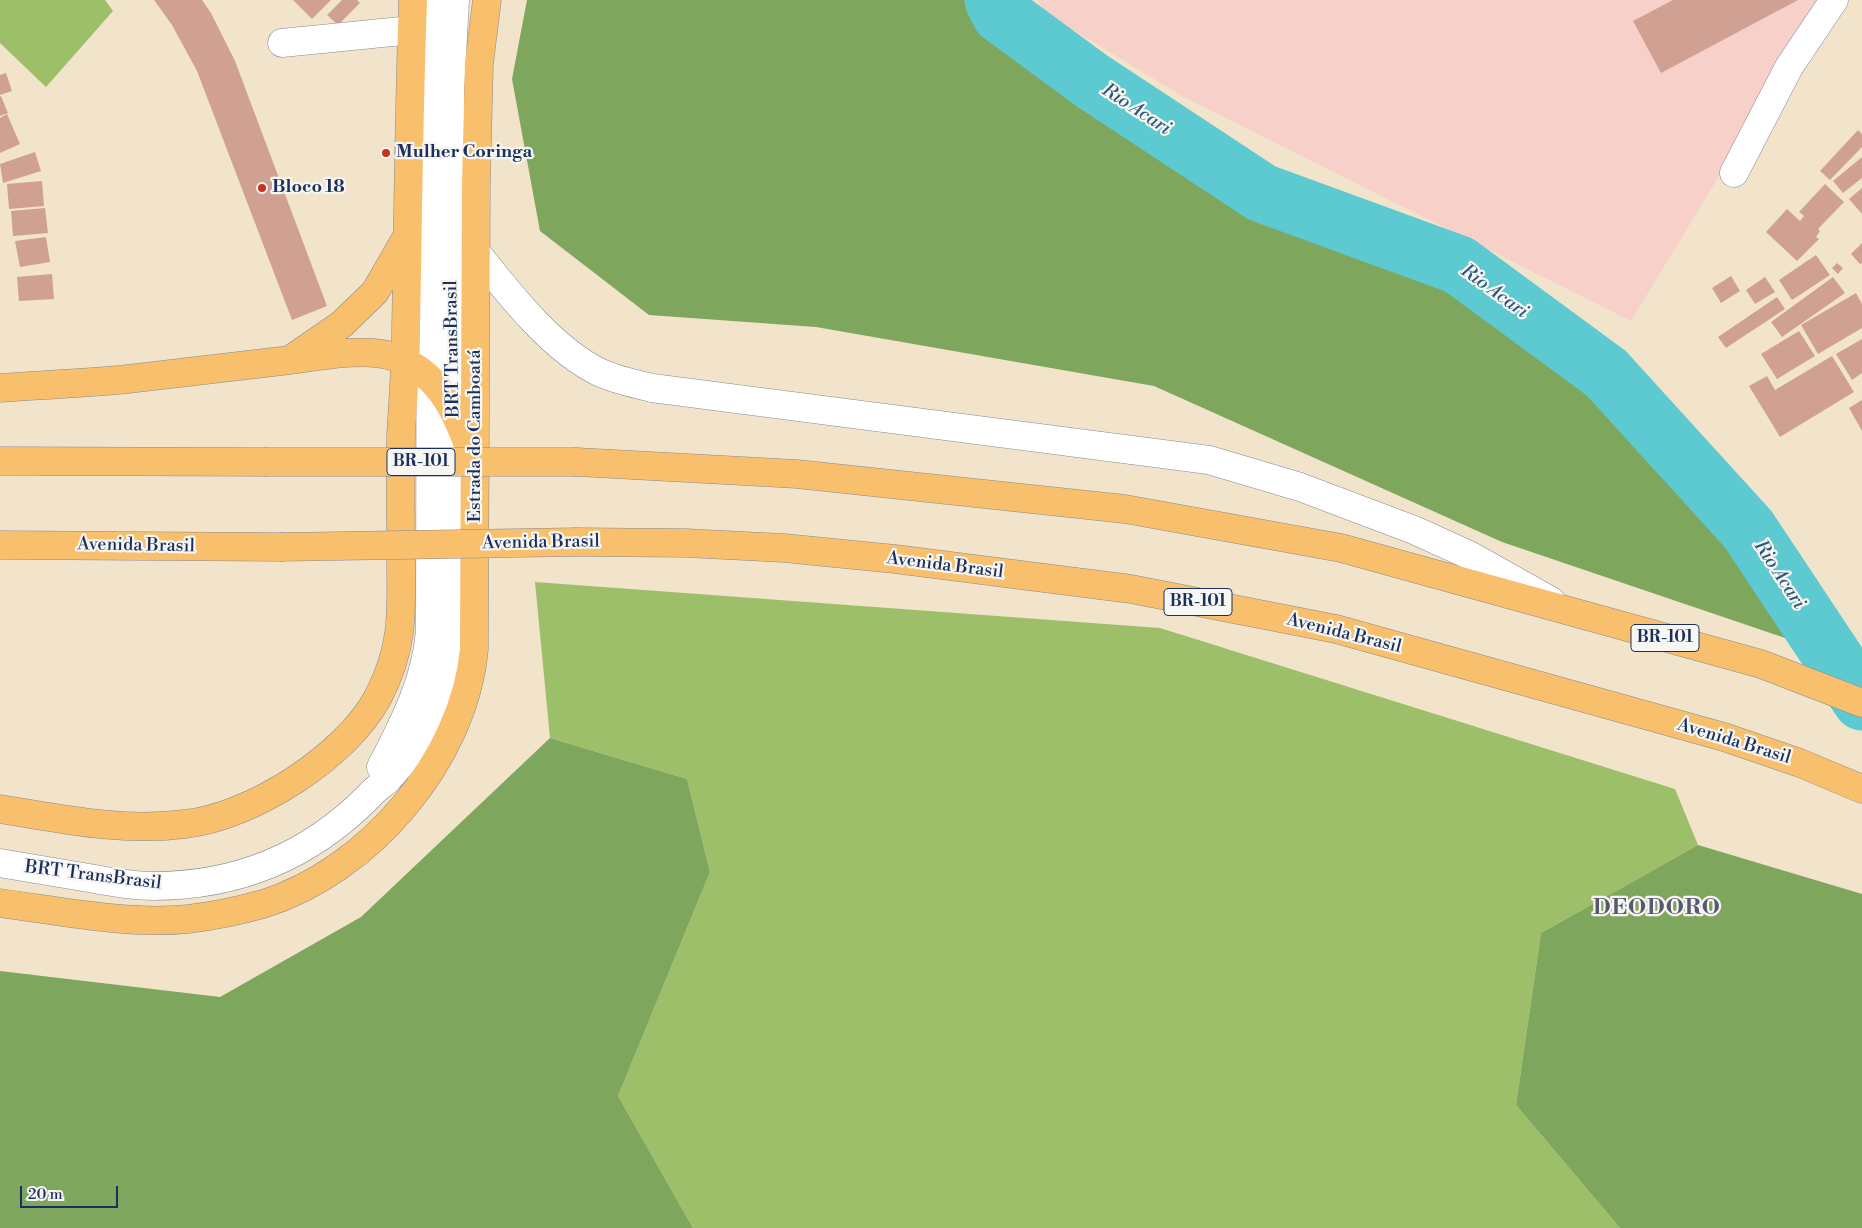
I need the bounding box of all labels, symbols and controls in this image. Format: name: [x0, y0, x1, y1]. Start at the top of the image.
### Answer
water label: Rio Acari: [1097, 79, 1175, 141]
place label: Mulher Coringa: [396, 142, 532, 164]
marker: Mulher Coringa: [380, 147, 392, 159]
place label: Bloco 18: [272, 177, 345, 199]
marker: Bloco 18: [256, 182, 268, 194]
water label: Rio Acari: [1456, 260, 1532, 324]
street label: BRT TransBrasil: [441, 280, 465, 418]
street label: Estrada do Camboatá: [465, 349, 487, 523]
road number: BR-101: [387, 448, 455, 476]
street label: Avenida Brasil: [482, 531, 600, 555]
street label: Avenida Brasil: [77, 534, 195, 558]
water label: Rio Acari: [1748, 536, 1810, 614]
street label: Avenida Brasil: [885, 548, 1005, 584]
road number: BR-101: [1164, 588, 1232, 616]
street label: Avenida Brasil: [1284, 609, 1404, 659]
road number: BR-101: [1631, 624, 1699, 651]
street label: Avenida Brasil: [1675, 714, 1793, 770]
street label: BRT TransBrasil: [23, 857, 163, 895]
district label: DEODORO: [1592, 896, 1722, 922]
scale bar: [22, 1176, 120, 1208]
text: 20 m: [28, 1185, 63, 1204]

